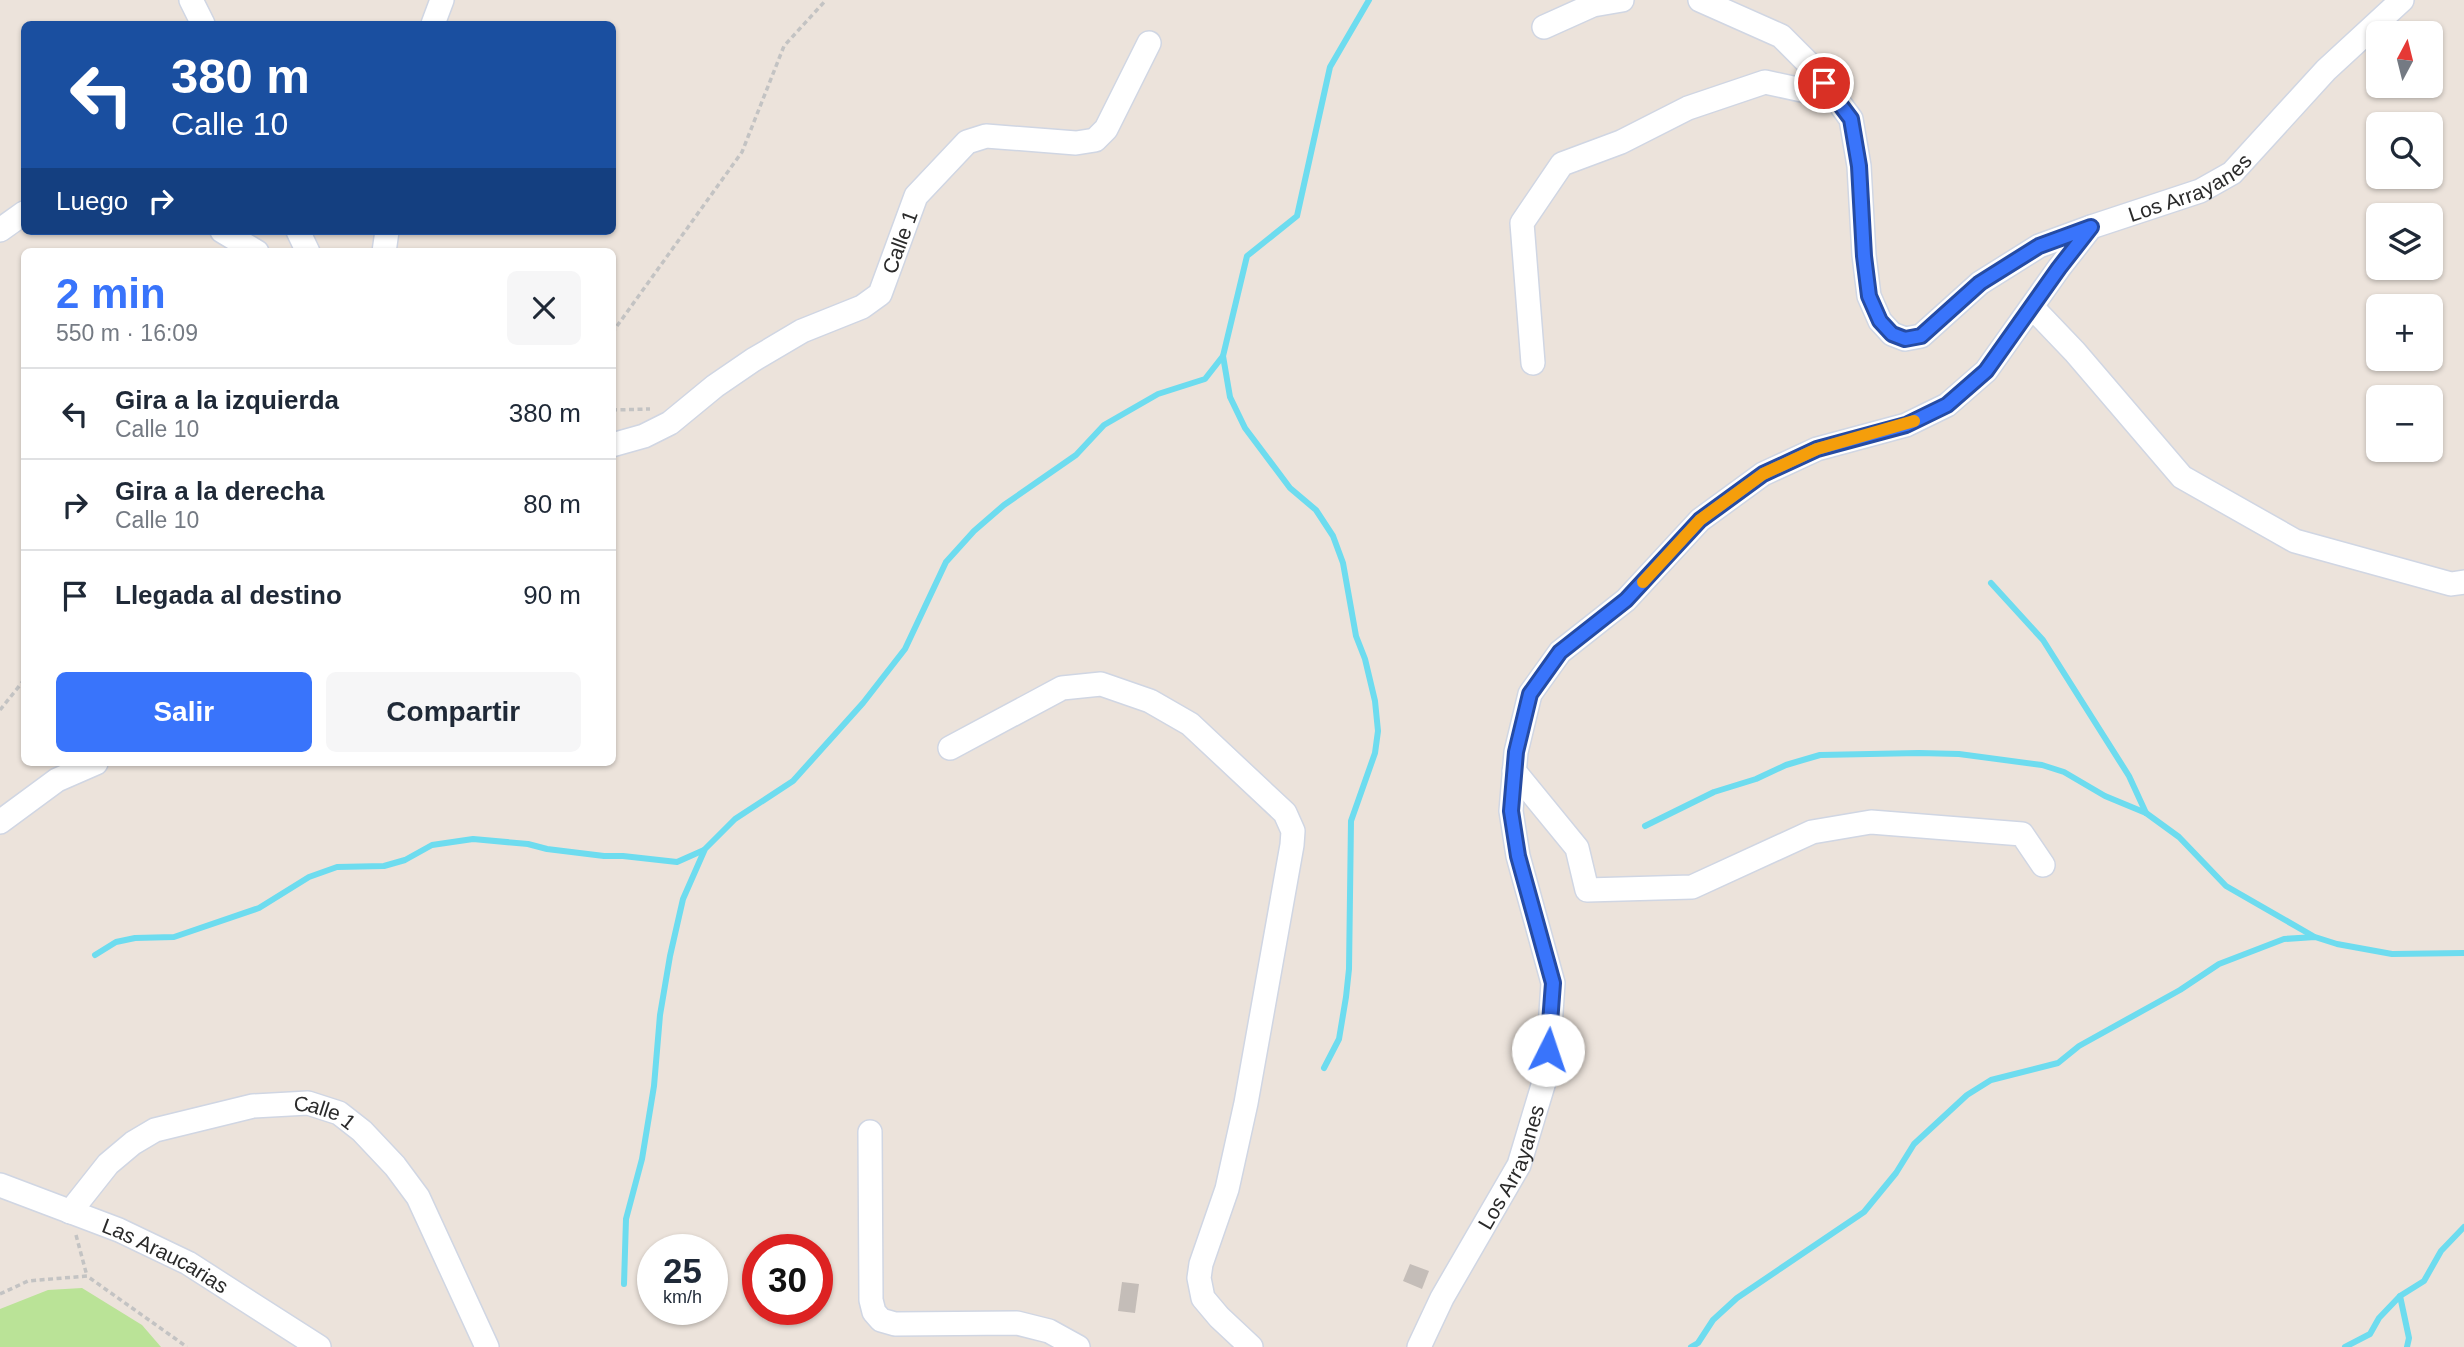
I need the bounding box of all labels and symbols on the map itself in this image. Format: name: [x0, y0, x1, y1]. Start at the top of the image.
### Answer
north arrow: [2366, 21, 2443, 98]
pin: [1794, 53, 1854, 113]
street label: Los Arrayanes: [2125, 149, 2256, 225]
street label: Calle 1: [877, 207, 921, 276]
position arrow: [1511, 1013, 1585, 1087]
street label: Calle 1: [293, 1091, 361, 1134]
street label: Los Arrayanes: [1473, 1102, 1548, 1233]
street label: Las Araucarias: [99, 1213, 233, 1297]
speed limit sign: 30: [742, 1234, 833, 1325]

